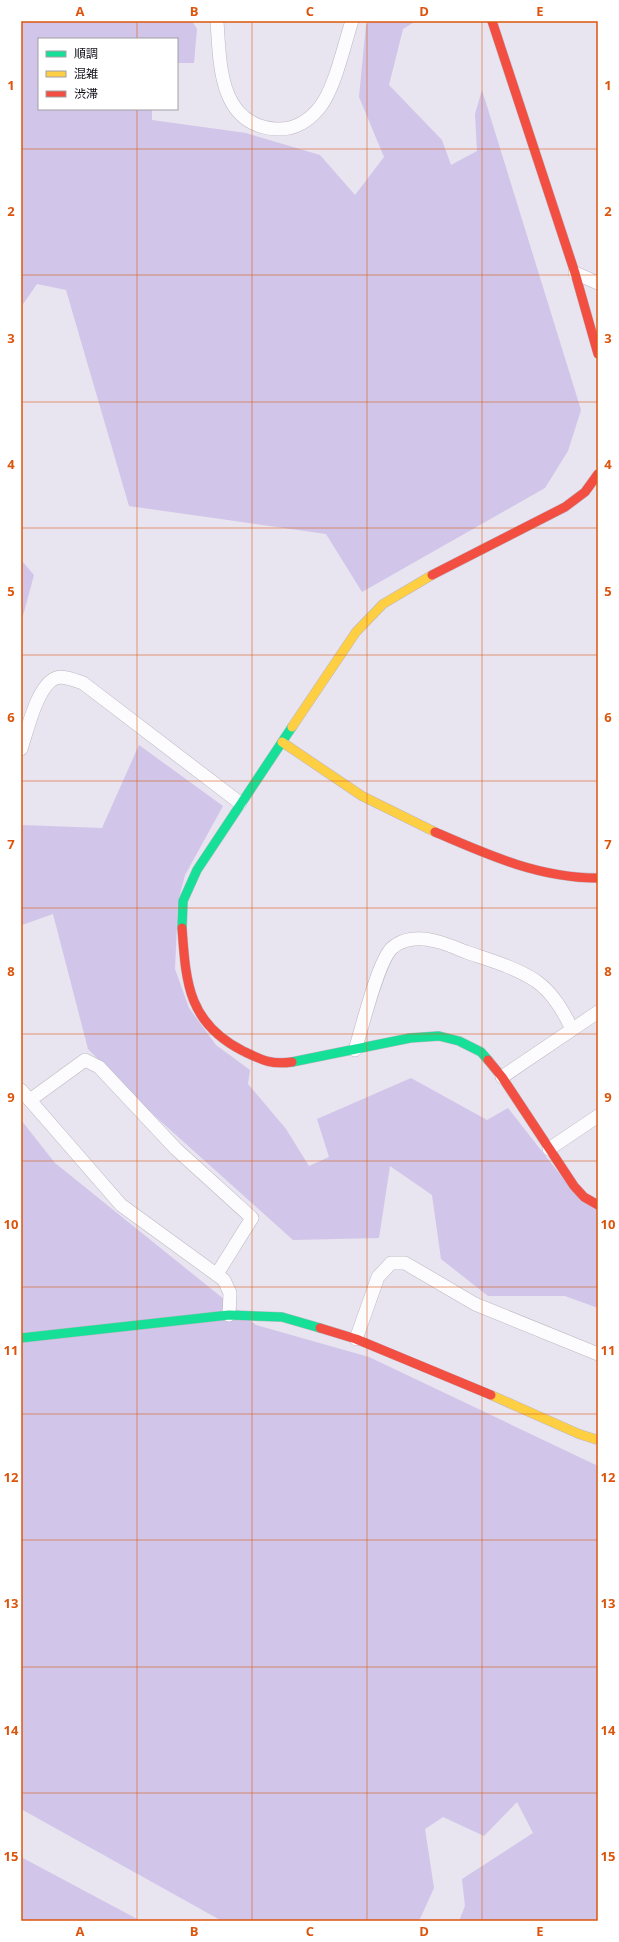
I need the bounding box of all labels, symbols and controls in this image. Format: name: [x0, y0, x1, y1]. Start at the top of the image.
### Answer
text: A: [76, 2, 85, 20]
text: B: [190, 2, 199, 20]
text: C: [306, 2, 314, 20]
text: D: [419, 2, 429, 20]
text: E: [536, 2, 544, 20]
legend: [38, 38, 178, 110]
text: 順調: [74, 45, 98, 62]
text: 混雑: [74, 65, 98, 82]
text: 1: [7, 76, 15, 94]
text: 1: [604, 76, 612, 94]
text: 渋滞: [74, 85, 98, 102]
text: 2: [7, 202, 15, 220]
text: 2: [604, 202, 612, 220]
text: 3: [7, 329, 15, 347]
text: 3: [604, 329, 612, 347]
text: 4: [7, 455, 15, 473]
text: 4: [604, 455, 612, 473]
text: 5: [7, 582, 15, 600]
text: 5: [604, 582, 612, 600]
text: 6: [7, 708, 15, 726]
text: 6: [604, 708, 612, 726]
text: 7: [7, 835, 15, 853]
text: 7: [604, 835, 612, 853]
text: 8: [7, 962, 15, 980]
text: 8: [604, 962, 612, 980]
text: 9: [7, 1088, 15, 1106]
text: 9: [604, 1088, 612, 1106]
text: 10: [4, 1215, 18, 1233]
text: 10: [601, 1215, 615, 1233]
text: 11: [4, 1341, 18, 1359]
text: 11: [601, 1341, 615, 1359]
text: 12: [4, 1468, 19, 1486]
text: 12: [601, 1468, 616, 1486]
text: 13: [4, 1594, 18, 1612]
text: 13: [601, 1594, 615, 1612]
text: 14: [4, 1721, 19, 1739]
text: 14: [601, 1721, 616, 1739]
text: 15: [4, 1847, 18, 1865]
text: 15: [601, 1847, 615, 1865]
text: A: [76, 1922, 85, 1940]
text: B: [190, 1922, 199, 1940]
text: C: [306, 1922, 314, 1940]
text: D: [419, 1922, 429, 1940]
text: E: [536, 1922, 544, 1940]

